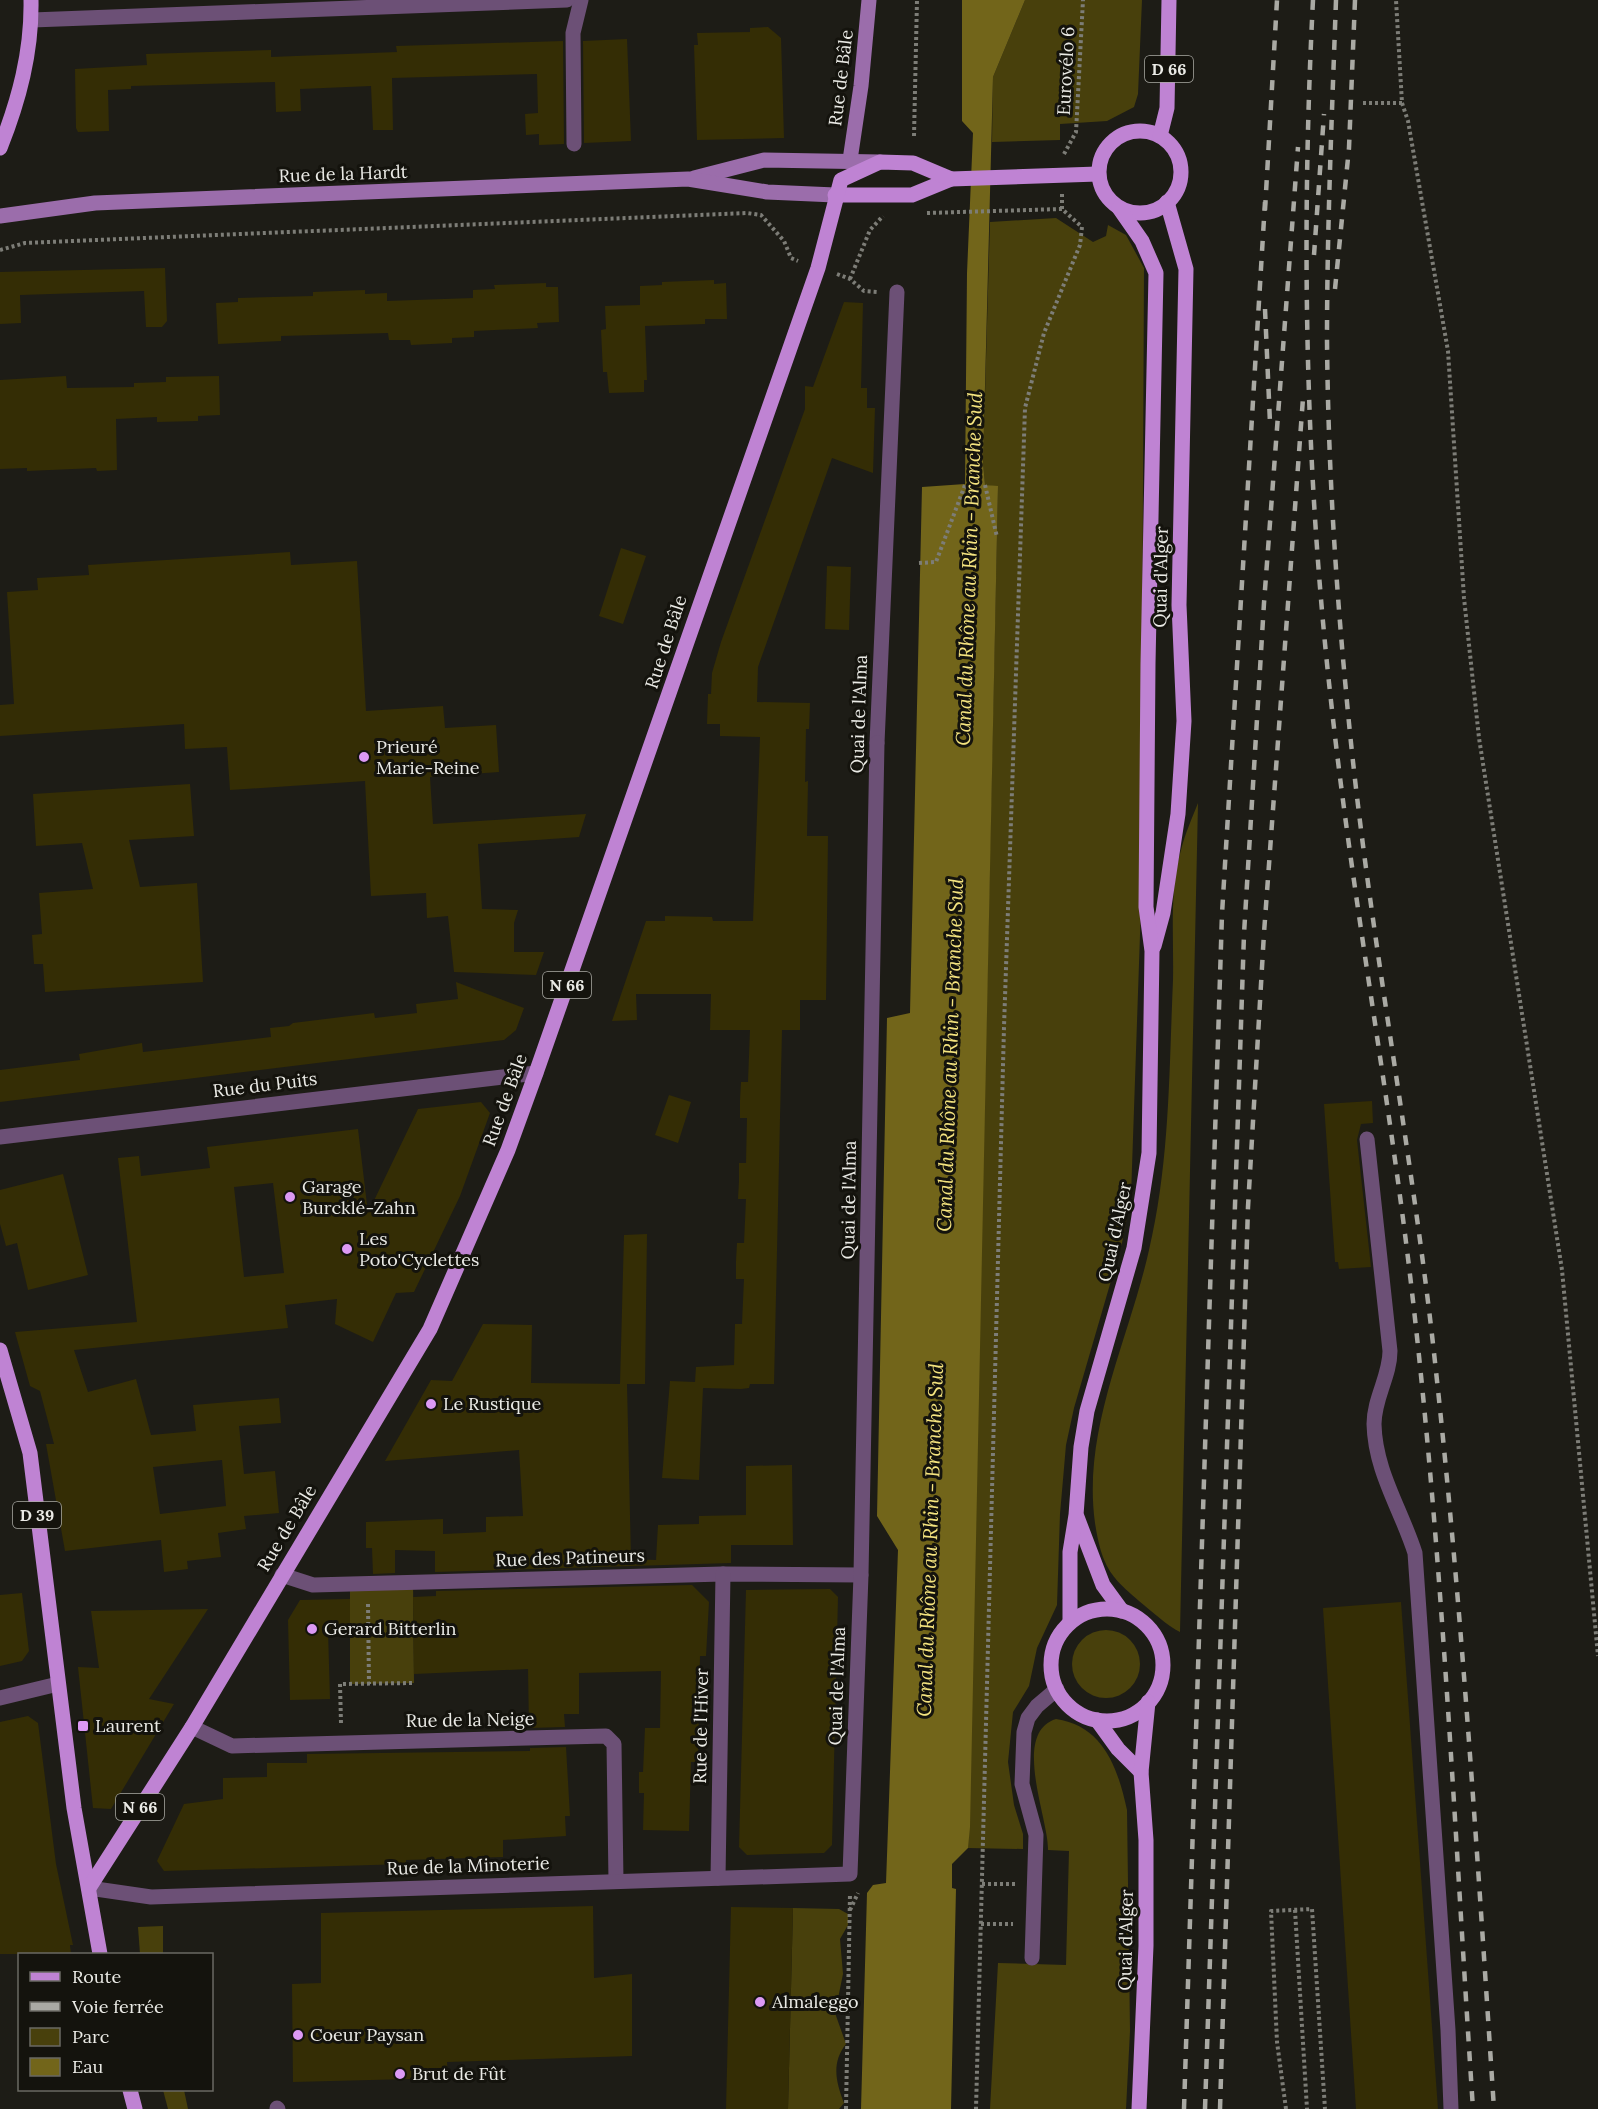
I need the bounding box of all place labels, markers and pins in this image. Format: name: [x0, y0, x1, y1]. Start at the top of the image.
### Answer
place label: Prieuré Marie-Reine: [376, 735, 480, 779]
marker: Prieuré Marie-Reine: [357, 750, 371, 764]
place label: Garage Burcklé-Zahn: [302, 1175, 416, 1219]
marker: Garage Burcklé-Zahn: [283, 1190, 297, 1204]
place label: Les Poto'Cyclettes: [359, 1227, 479, 1271]
marker: Les Poto'Cyclettes: [340, 1242, 354, 1256]
place label: Le Rustique: [443, 1392, 541, 1415]
marker: Le Rustique: [424, 1397, 438, 1411]
place label: Gerard Bitterlin: [324, 1617, 457, 1640]
marker: Gerard Bitterlin: [305, 1622, 319, 1636]
place label: Laurent: [95, 1714, 161, 1737]
marker: Laurent: [76, 1719, 90, 1733]
place label: Almaleggo: [771, 1990, 859, 2013]
marker: Almaleggo: [753, 1995, 767, 2009]
place label: Coeur Paysan: [310, 2023, 424, 2046]
marker: Coeur Paysan: [291, 2028, 305, 2042]
place label: Brut de Fût: [412, 2062, 506, 2085]
marker: Brut de Fût: [393, 2067, 407, 2081]

